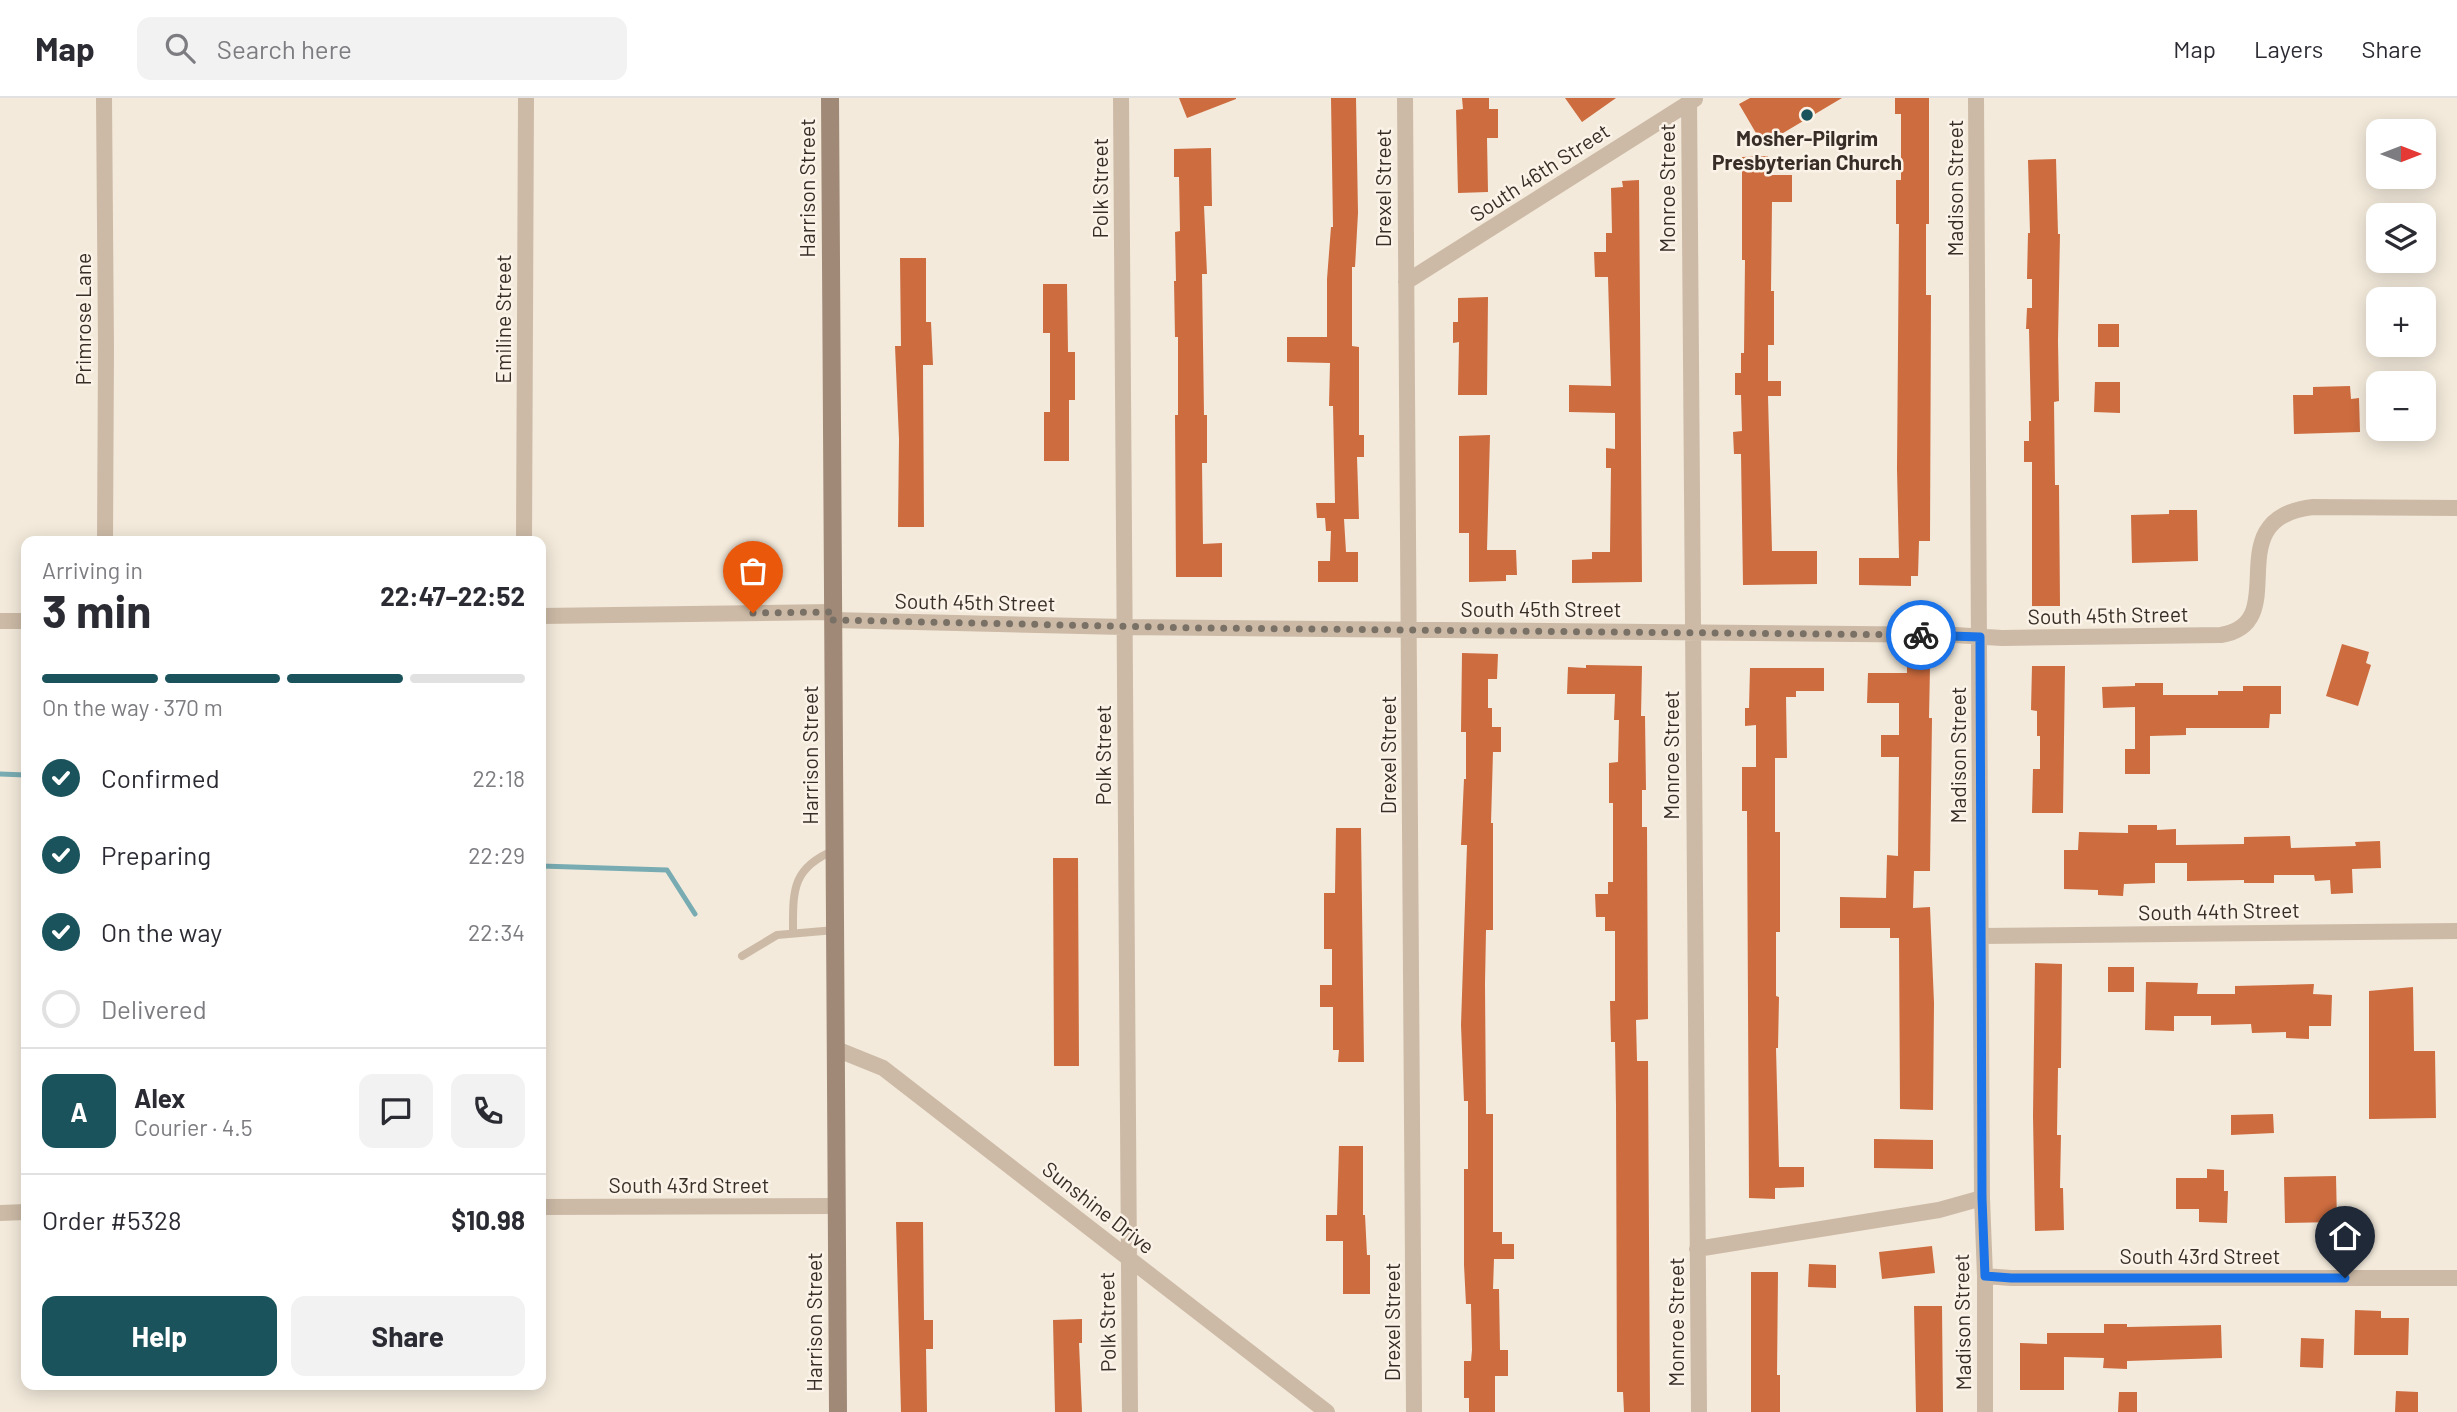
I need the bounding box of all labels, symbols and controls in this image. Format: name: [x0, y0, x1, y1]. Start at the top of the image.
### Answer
search box: [137, 17, 627, 80]
text: Map: [35, 28, 95, 68]
icon: search: [161, 29, 199, 67]
text: Search here: [217, 33, 352, 64]
text: Map: [2173, 34, 2216, 63]
text: Layers: [2254, 34, 2323, 63]
text: Share: [2361, 34, 2422, 63]
marker: Mosher-Pilgrim Presbyterian Church: [1799, 107, 1815, 123]
street label: South 46th Street: [1465, 117, 1614, 226]
street label: Harrison Street: [794, 118, 819, 258]
north arrow: [2366, 119, 2436, 189]
map controls: [2366, 119, 2436, 441]
street label: Madison Street: [1942, 120, 1967, 256]
street label: Monroe Street: [1654, 123, 1679, 253]
place label: Mosher-Pilgrim Presbyterian Church: [1712, 125, 1902, 174]
street label: Drexel Street: [1370, 129, 1395, 247]
street label: Polk Street: [1087, 138, 1112, 238]
button: layers: [2366, 203, 2436, 273]
street label: Primrose Lane: [70, 253, 95, 385]
street label: Emiline Street: [490, 254, 515, 384]
button: +: [2366, 287, 2436, 357]
button: −: [2366, 371, 2436, 441]
pin: [723, 541, 783, 613]
icon: bag: [734, 552, 772, 590]
text: Arriving in: [42, 556, 143, 584]
text: 22:47–22:52: [380, 580, 525, 611]
text: 3 min: [42, 582, 151, 637]
street label: South 45th Street: [894, 588, 1056, 615]
street label: South 45th Street: [1461, 596, 1622, 621]
courier: [1886, 600, 1956, 670]
street label: South 45th Street: [2027, 601, 2189, 628]
icon: bike: [1902, 616, 1940, 654]
street label: Harrison Street: [797, 685, 822, 825]
street label: Madison Street: [1945, 687, 1970, 823]
street label: Monroe Street: [1658, 690, 1683, 820]
text: On the way · 370 m: [42, 693, 223, 721]
street label: Drexel Street: [1375, 696, 1400, 814]
street label: Polk Street: [1090, 705, 1115, 805]
icon: check: [42, 759, 80, 797]
text: Confirmed: [101, 762, 220, 793]
text: 22:18: [473, 764, 525, 792]
icon: check: [42, 836, 80, 874]
text: Preparing: [101, 839, 211, 870]
text: 22:29: [468, 841, 525, 869]
street label: South 44th Street: [2138, 897, 2300, 924]
icon: check: [42, 913, 80, 951]
text: On the way: [101, 916, 222, 947]
text: 22:34: [468, 918, 525, 946]
text: Delivered: [101, 993, 207, 1024]
button: chat: [359, 1074, 433, 1148]
button: phone: [451, 1074, 525, 1148]
text: Alex: [134, 1082, 185, 1113]
text: A: [70, 1096, 88, 1127]
text: Courier · 4.5: [134, 1113, 253, 1141]
street label: Sunshine Drive: [1038, 1155, 1160, 1258]
street label: South 43rd Street: [608, 1172, 770, 1197]
text: Order #5328: [42, 1204, 182, 1235]
text: $10.98: [451, 1204, 525, 1235]
pin: [2315, 1206, 2375, 1278]
icon: home: [2326, 1217, 2364, 1255]
street label: South 43rd Street: [2119, 1243, 2281, 1268]
street label: Harrison Street: [801, 1252, 826, 1392]
street label: Madison Street: [1948, 1253, 1975, 1391]
street label: Monroe Street: [1663, 1257, 1688, 1387]
street label: Drexel Street: [1379, 1263, 1404, 1381]
street label: Polk Street: [1093, 1272, 1120, 1372]
button: Help: [42, 1296, 277, 1376]
button: Share: [291, 1296, 525, 1376]

